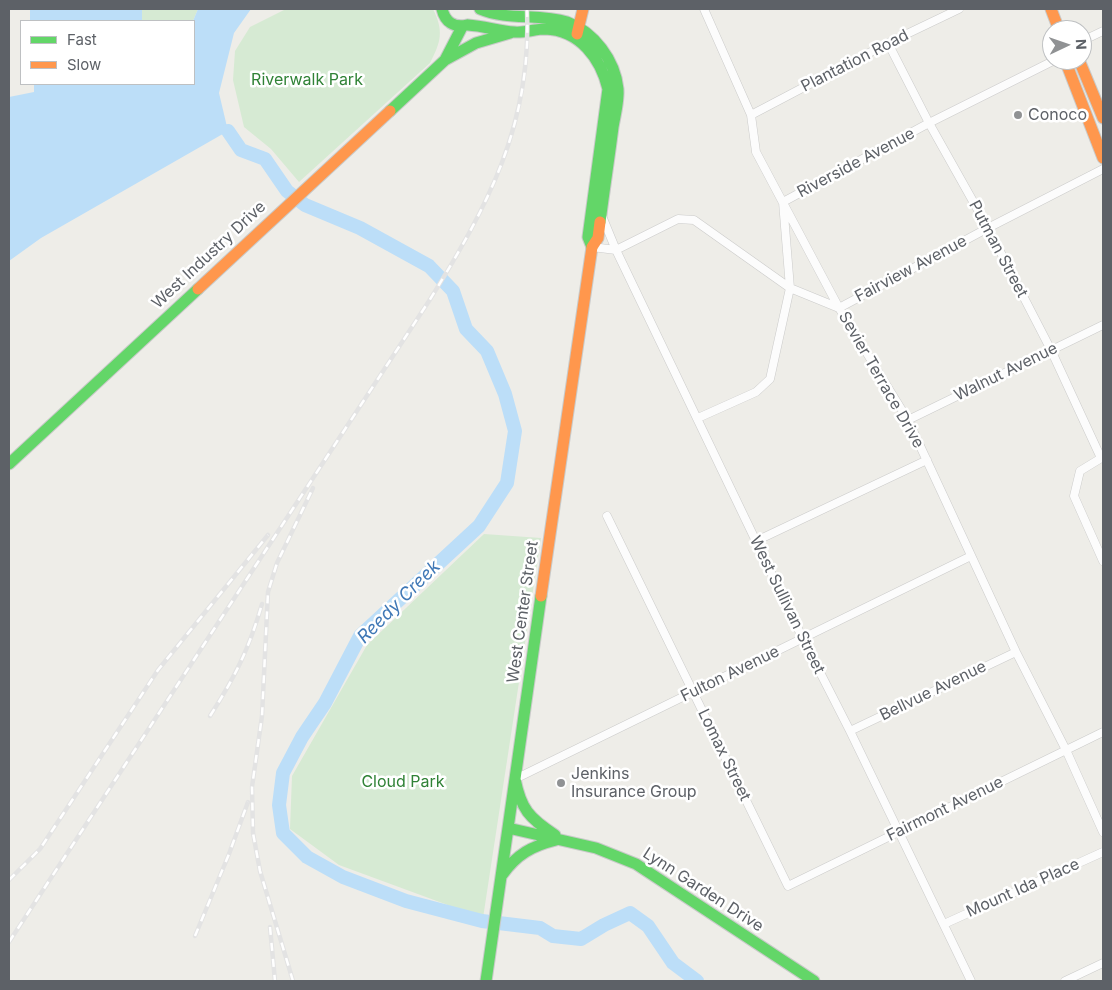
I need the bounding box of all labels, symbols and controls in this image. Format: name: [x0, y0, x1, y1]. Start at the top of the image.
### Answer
legend: [20, 20, 195, 85]
north arrow: [1042, 20, 1092, 70]
street label: Plantation Road: [798, 26, 912, 96]
text: Fast: [67, 30, 97, 49]
text: N: [1073, 38, 1090, 50]
text: Slow: [67, 55, 101, 74]
park label: Riverwalk Park: [251, 70, 363, 90]
place label: Conoco: [1028, 105, 1087, 125]
marker: Conoco: [1012, 109, 1024, 121]
street label: Riverside Avenue: [794, 124, 918, 202]
street label: West Industry Drive: [148, 197, 270, 313]
street label: Putman Street: [964, 197, 1032, 301]
street label: Fairview Avenue: [852, 231, 970, 307]
street label: Sevier Terrace Drive: [834, 308, 928, 452]
street label: Walnut Avenue: [951, 339, 1061, 405]
street label: West Sullivan Street: [745, 533, 829, 677]
street label: West Center Street: [504, 540, 542, 684]
water label: Reedy Creek: [353, 556, 445, 648]
street label: Fulton Avenue: [678, 642, 782, 706]
street label: Bellvue Avenue: [877, 657, 989, 725]
street label: Lomax Street: [693, 706, 755, 804]
place label: Jenkins Insurance Group: [571, 764, 697, 802]
park label: Cloud Park: [361, 772, 445, 792]
street label: Fairmont Avenue: [884, 772, 1006, 846]
marker: Jenkins Insurance Group: [555, 777, 567, 789]
street label: Lynn Garden Drive: [639, 844, 767, 936]
street label: Mount Ida Place: [963, 854, 1083, 922]

